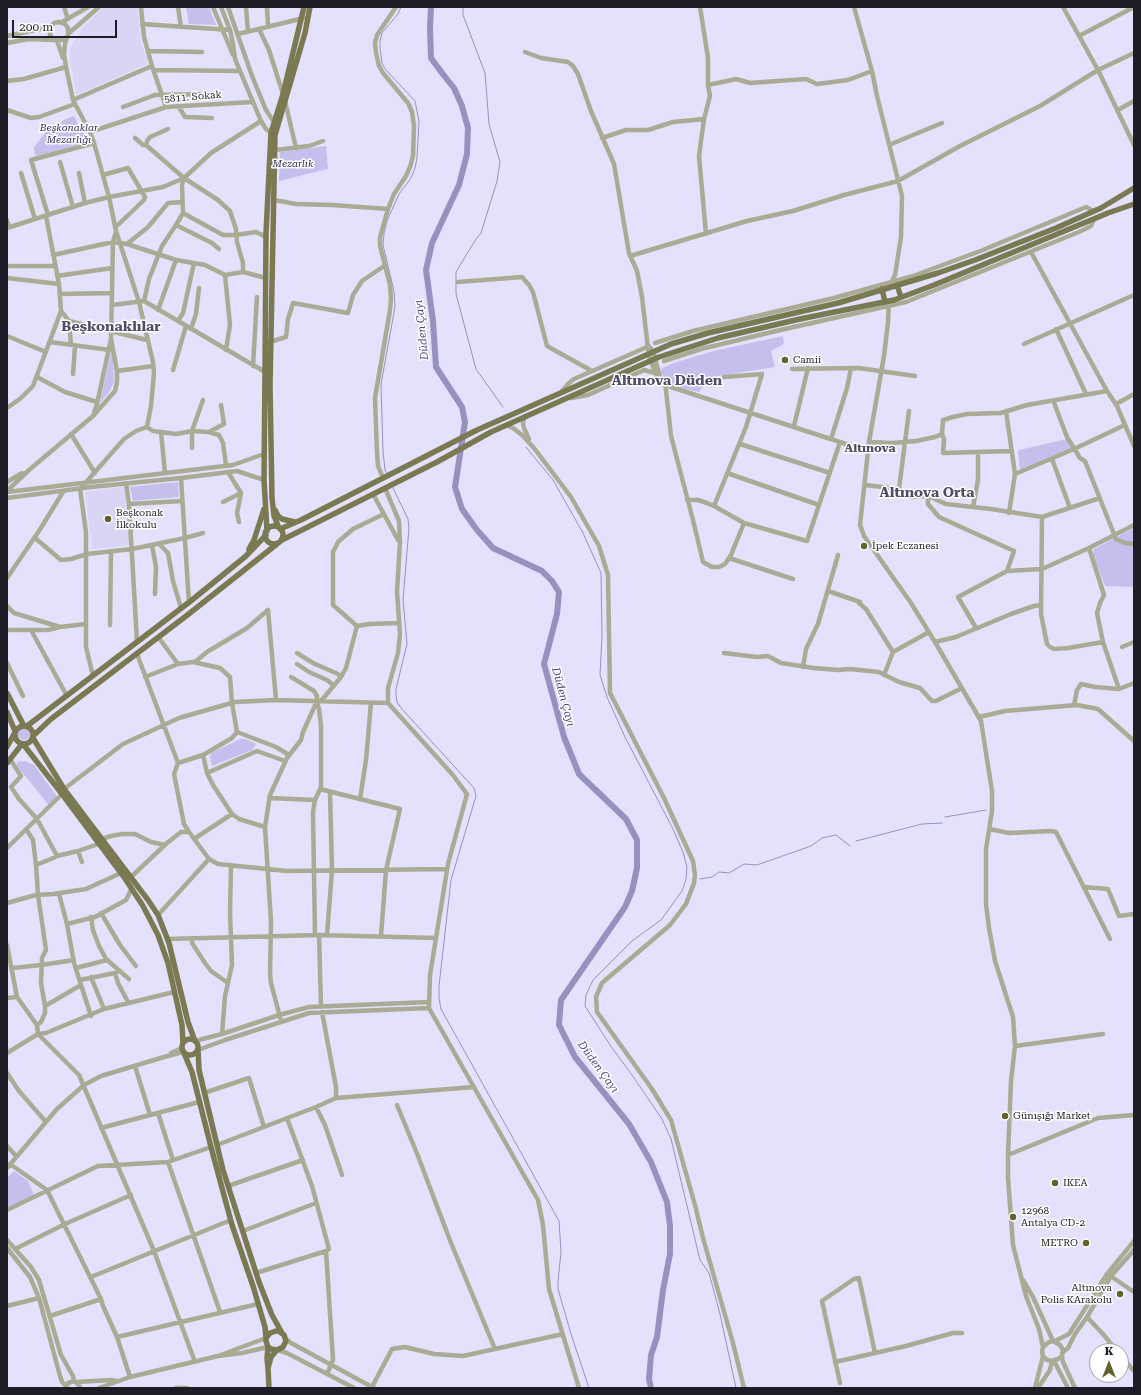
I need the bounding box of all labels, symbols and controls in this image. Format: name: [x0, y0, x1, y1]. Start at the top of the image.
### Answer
scale bar: [14, 12, 119, 38]
text: 200 m: [19, 20, 53, 34]
street label: 5811. Sokak: [164, 89, 222, 105]
park label: Beşkonaklar Mezarlığı: [40, 122, 98, 146]
park label: Mezarlık: [273, 158, 313, 170]
water label: Düden Çayı: [412, 299, 432, 361]
district label: Beşkonaklılar: [61, 319, 161, 335]
place label: Camii: [793, 354, 821, 366]
marker: Camii: [780, 355, 790, 365]
district label: Altınova Düden: [612, 373, 722, 389]
district label: Altınova: [844, 441, 896, 455]
district label: Altınova Orta: [880, 485, 974, 501]
place label: Beşkonak İlkokulu: [116, 507, 163, 530]
marker: Beşkonak İlkokulu: [103, 514, 113, 524]
place label: İpek Eczanesi: [872, 540, 939, 552]
marker: İpek Eczanesi: [859, 541, 869, 551]
water label: Düden Çayı: [549, 666, 577, 728]
water label: Düden Çayı: [575, 1039, 621, 1095]
place label: Günışığı Market: [1013, 1110, 1091, 1122]
marker: Günışığı Market: [1000, 1111, 1010, 1121]
place label: IKEA: [1063, 1177, 1087, 1189]
marker: IKEA: [1050, 1178, 1060, 1188]
place label: 12968 Antalya CD-2: [1021, 1205, 1085, 1228]
marker: 12968 Antalya CD-2: [1008, 1212, 1018, 1222]
place label: METRO: [1041, 1237, 1078, 1249]
marker: METRO: [1081, 1238, 1091, 1248]
place label: Altınova Polis KArakolu: [1041, 1282, 1112, 1306]
marker: Altınova Polis KArakolu: [1115, 1289, 1125, 1299]
north arrow: [1089, 1343, 1129, 1383]
text: K: [1105, 1345, 1113, 1358]

